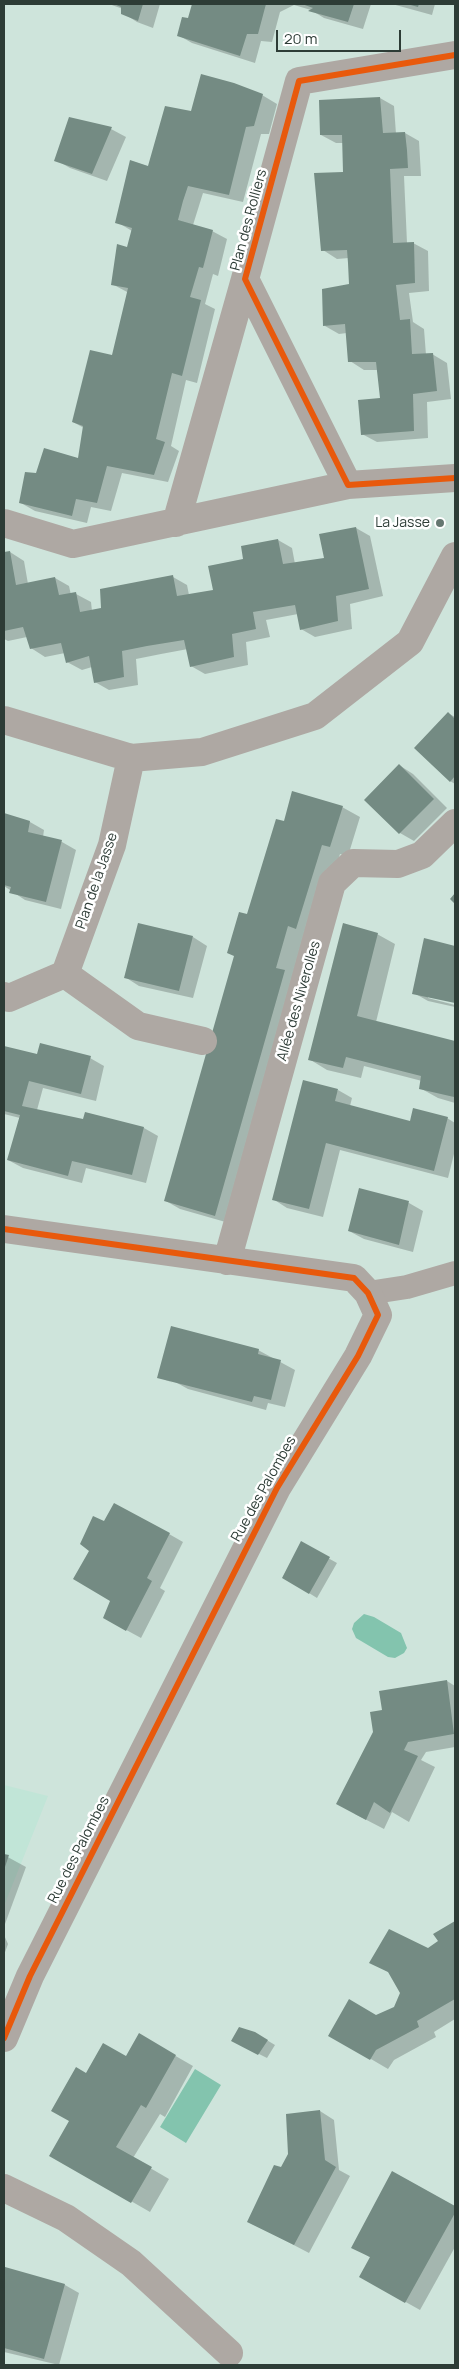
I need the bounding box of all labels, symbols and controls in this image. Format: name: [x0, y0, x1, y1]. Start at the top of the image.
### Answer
scale bar: [279, 20, 404, 52]
text: 20 m: [284, 28, 317, 49]
street label: Plan des Rolliers: [227, 167, 271, 273]
place label: La Jasse: [375, 515, 430, 531]
marker: La Jasse: [434, 517, 446, 529]
street label: Plan de la Jasse: [73, 831, 121, 931]
street label: Allée des Niverolles: [274, 939, 324, 1063]
street label: Rue des Palombes: [228, 1433, 300, 1545]
street label: Rue des Palombes: [45, 1794, 113, 1906]

